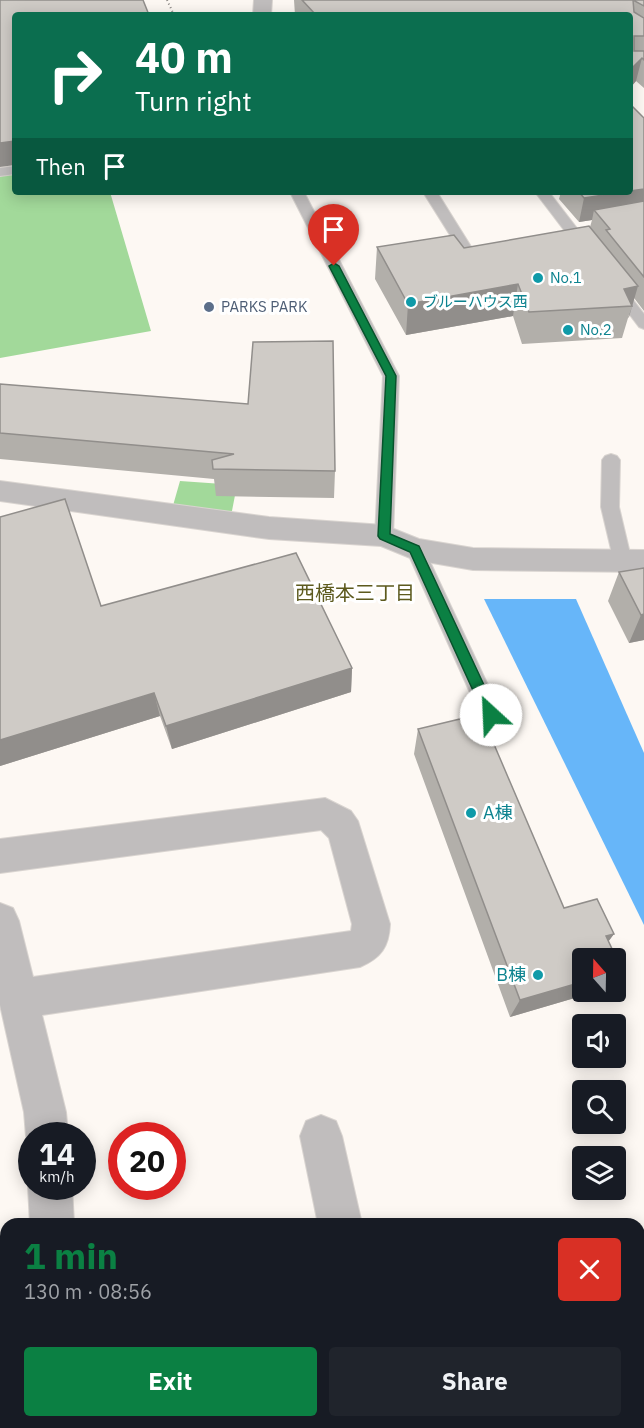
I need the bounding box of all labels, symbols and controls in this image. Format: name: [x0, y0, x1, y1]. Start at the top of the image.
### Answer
text: 40 m: [135, 30, 233, 85]
icon: right: [36, 36, 114, 114]
text: Turn right: [135, 83, 252, 118]
icon: arrive: [98, 150, 131, 183]
text: Then: [36, 152, 86, 181]
pin: [308, 204, 359, 266]
icon: arrive: [317, 213, 350, 246]
place label: No.1: [550, 268, 582, 287]
marker: No.1: [531, 271, 545, 285]
place label: ブルーハウス西: [423, 292, 528, 311]
marker: ブルーハウス西: [404, 295, 418, 309]
place label: PARKS PARK: [221, 297, 308, 316]
marker: PARKS PARK: [202, 300, 216, 314]
place label: No.2: [580, 320, 612, 339]
marker: No.2: [561, 323, 575, 337]
district label: 西橋本三丁目: [295, 579, 415, 606]
position arrow: [459, 683, 523, 747]
place label: A棟: [483, 801, 513, 824]
marker: A棟: [464, 806, 478, 820]
north arrow: [572, 948, 626, 1002]
map controls: [572, 948, 626, 1200]
place label: B棟: [496, 963, 526, 986]
marker: B棟: [531, 968, 545, 982]
button: sound: [572, 1014, 626, 1068]
button: search: [572, 1080, 626, 1134]
speed limit sign: 20: [108, 1122, 186, 1200]
text: 14: [39, 1134, 75, 1173]
button: layers: [572, 1146, 626, 1200]
text: km/h: [39, 1167, 75, 1186]
text: 1 min: [24, 1232, 118, 1279]
button: close: [558, 1238, 621, 1301]
text: 130 m · 08:56: [24, 1278, 152, 1305]
button: Exit: [24, 1347, 317, 1416]
button: Share: [329, 1347, 621, 1416]

